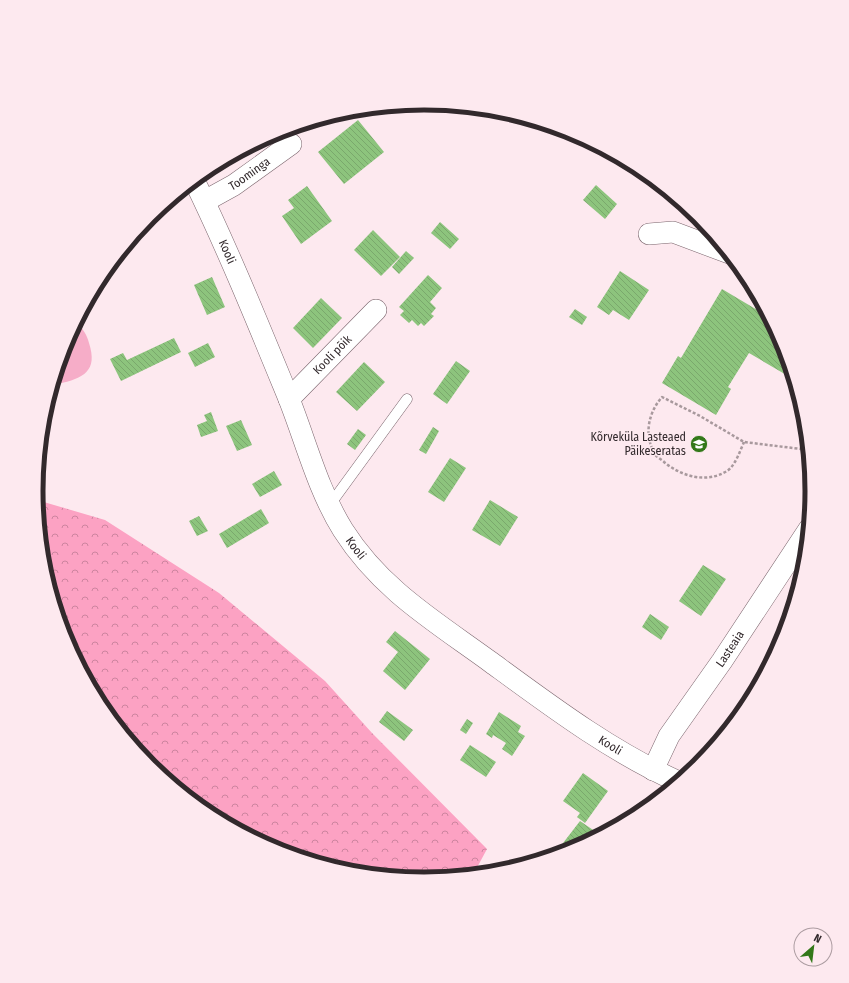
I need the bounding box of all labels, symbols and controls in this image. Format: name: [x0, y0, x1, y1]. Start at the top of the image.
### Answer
street label: Toominga: [226, 154, 273, 193]
street label: Kooli: [216, 237, 239, 266]
street label: Kooli põik: [310, 332, 355, 377]
place label: Kõrveküla Lasteaed Päikeseratas: [591, 430, 686, 458]
school or university icon: Kõrveküla Lasteaed Päikeseratas: [689, 434, 709, 454]
street label: Kooli: [343, 534, 369, 563]
street label: Lasteaia: [713, 628, 747, 670]
street label: Kooli: [596, 733, 625, 758]
north arrow: [793, 927, 833, 967]
text: N: [811, 931, 823, 946]

